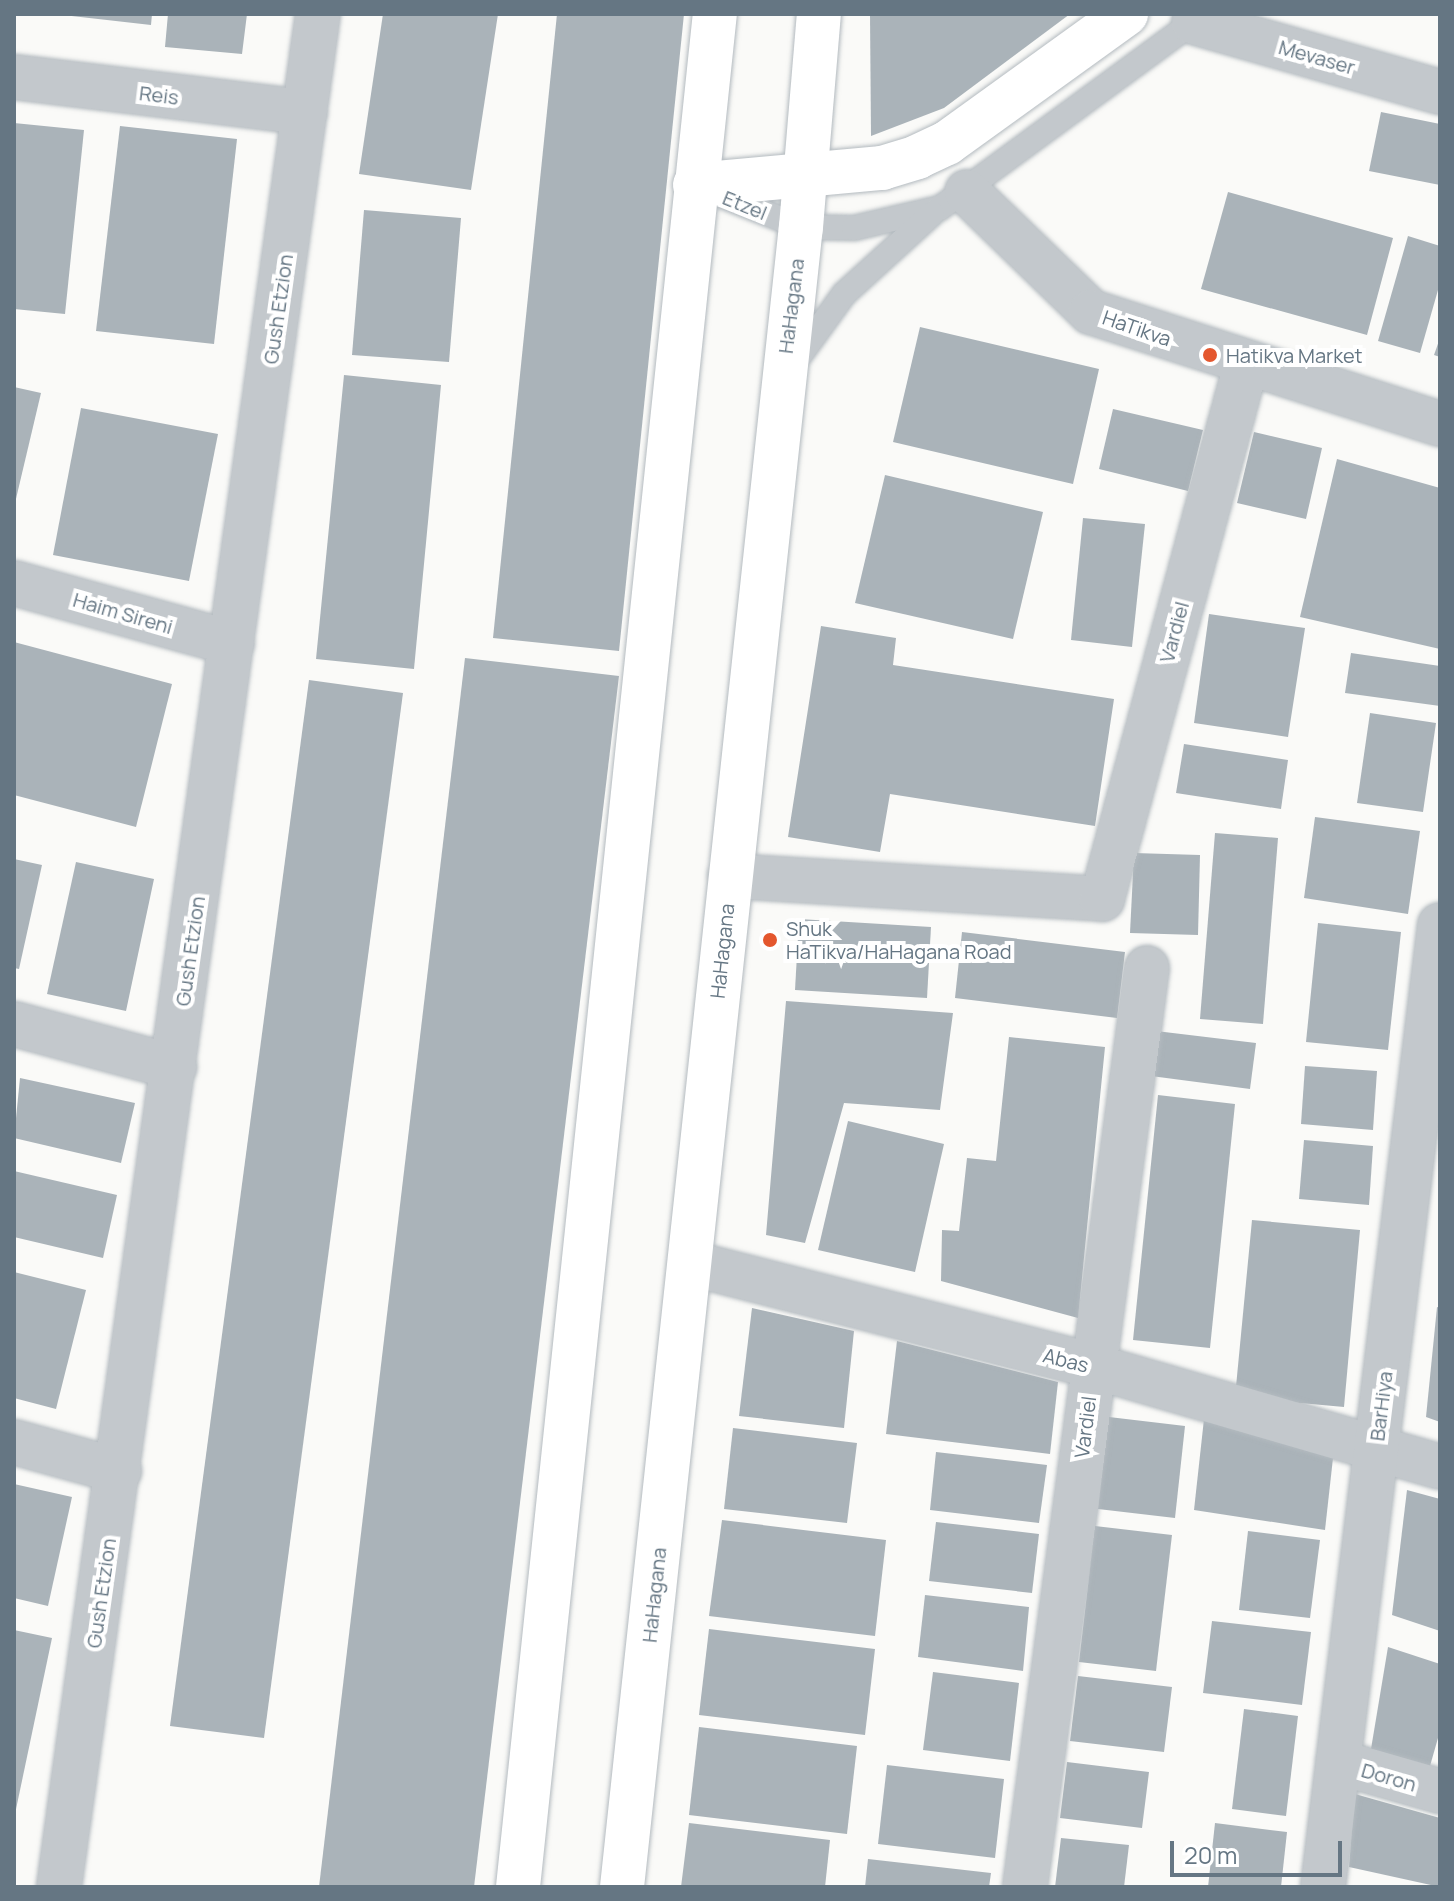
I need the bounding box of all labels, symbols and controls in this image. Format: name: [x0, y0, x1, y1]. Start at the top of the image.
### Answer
street label: Mevaser: [1276, 35, 1358, 79]
street label: Reis: [138, 81, 180, 109]
street label: Etzel: [719, 185, 771, 225]
street label: Gush Etzion: [258, 252, 298, 366]
street label: HaHagana: [773, 257, 809, 355]
street label: HaTikva: [1100, 305, 1174, 351]
place label: Hatikva Market: [1226, 343, 1363, 367]
marker: Hatikva Market: [1201, 346, 1219, 364]
street label: Haim Sireni: [70, 587, 176, 639]
street label: Vardiel: [1154, 599, 1194, 665]
street label: Gush Etzion: [170, 894, 210, 1008]
street label: HaHagana: [705, 902, 739, 1000]
place label: Shuk HaTikva/HaHagana Road: [786, 916, 1011, 963]
marker: Shuk HaTikva/HaHagana Road: [761, 931, 779, 949]
street label: Abas: [1041, 1343, 1091, 1377]
street label: BarHiya: [1365, 1370, 1397, 1442]
street label: Vardiel: [1069, 1395, 1101, 1459]
street label: Gush Etzion: [81, 1536, 121, 1650]
street label: HaHagana: [637, 1546, 671, 1644]
street label: Doron: [1359, 1758, 1419, 1796]
scale bar: [1174, 1825, 1346, 1875]
text: 20 m: [1184, 1838, 1237, 1871]

